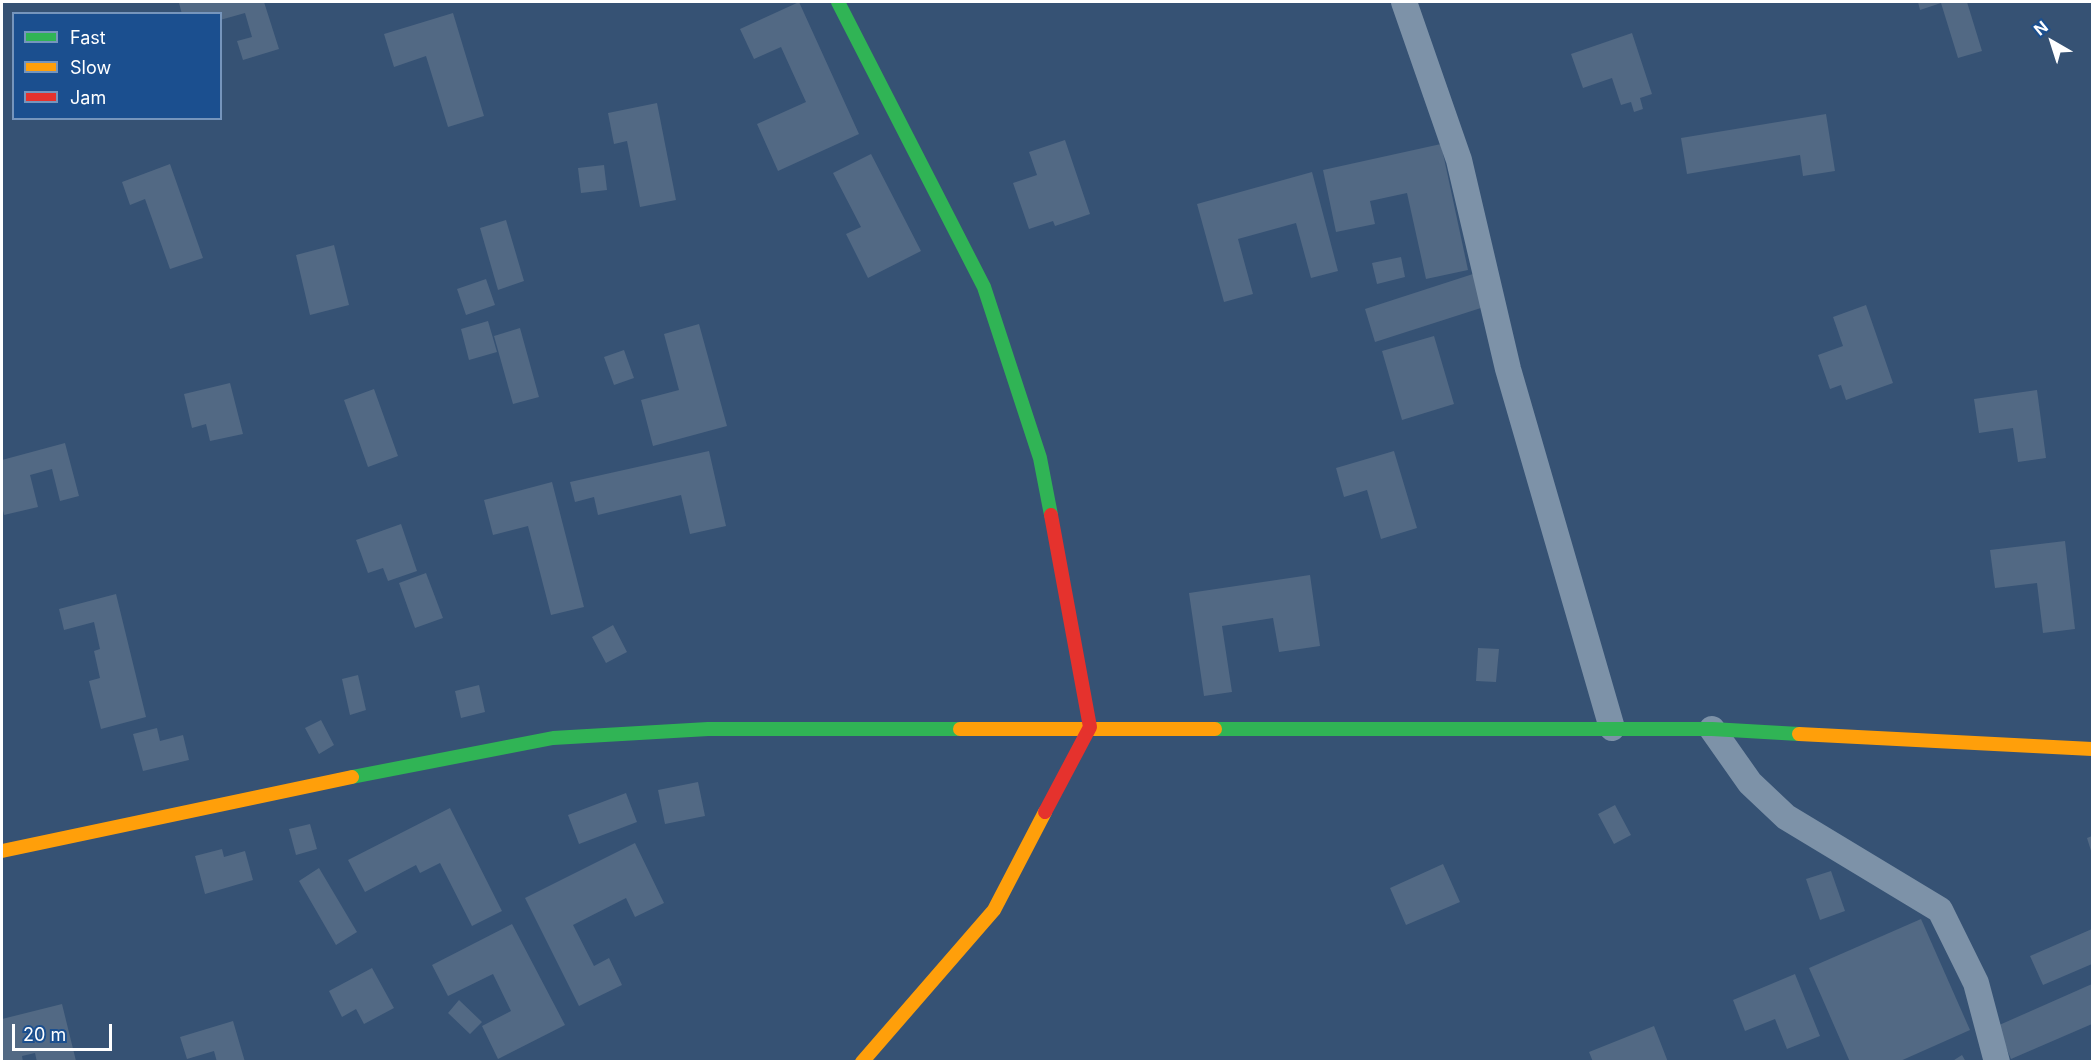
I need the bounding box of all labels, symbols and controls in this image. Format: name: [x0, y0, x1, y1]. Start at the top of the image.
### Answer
legend: [12, 12, 222, 120]
north arrow: [2022, 12, 2082, 72]
text: N: [2030, 16, 2052, 40]
text: Fast: [70, 27, 106, 48]
text: Slow: [70, 57, 111, 78]
text: Jam: [70, 87, 106, 108]
scale bar: [15, 1012, 116, 1050]
text: 20 m: [23, 1024, 66, 1045]

